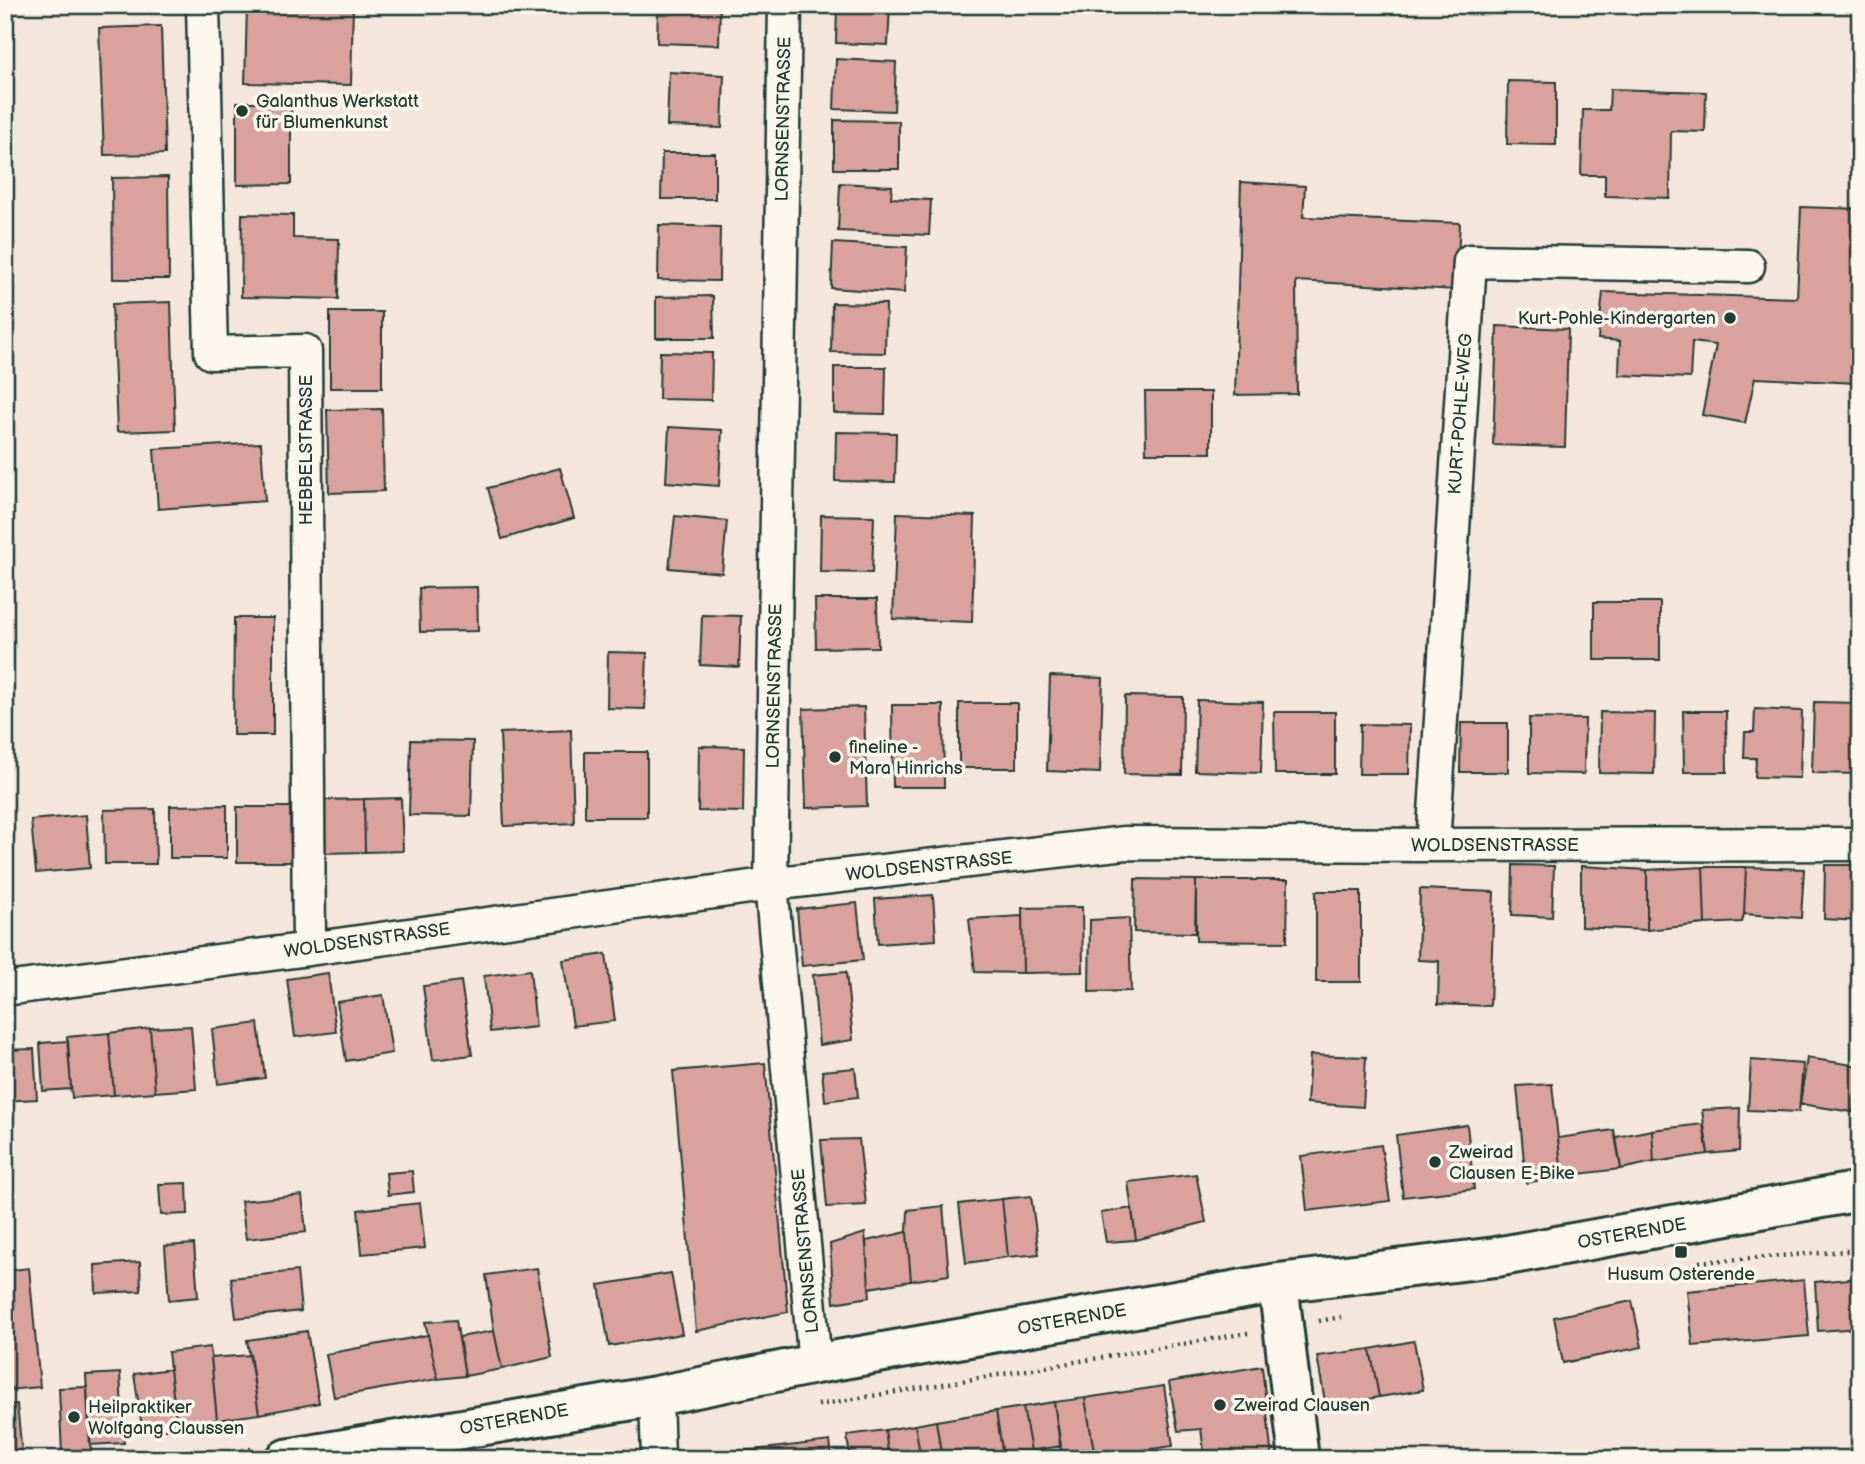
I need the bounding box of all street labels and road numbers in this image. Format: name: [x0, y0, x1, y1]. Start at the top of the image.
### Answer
street label: LORNSENSTRASSE: [772, 36, 795, 202]
street label: KURT-POHLE-WEG: [1444, 333, 1477, 495]
street label: HEBBELSTRASSE: [296, 375, 317, 525]
street label: LORNSENSTRASSE: [763, 603, 786, 769]
street label: WOLDSENSTRASSE: [1411, 835, 1579, 856]
street label: WOLDSENSTRASSE: [844, 847, 1014, 886]
street label: WOLDSENSTRASSE: [282, 918, 452, 963]
street label: LORNSENSTRASSE: [788, 1168, 823, 1334]
street label: OSTERENDE: [1576, 1214, 1688, 1253]
street label: OSTERENDE: [1016, 1300, 1128, 1339]
street label: OSTERENDE: [458, 1400, 570, 1439]

